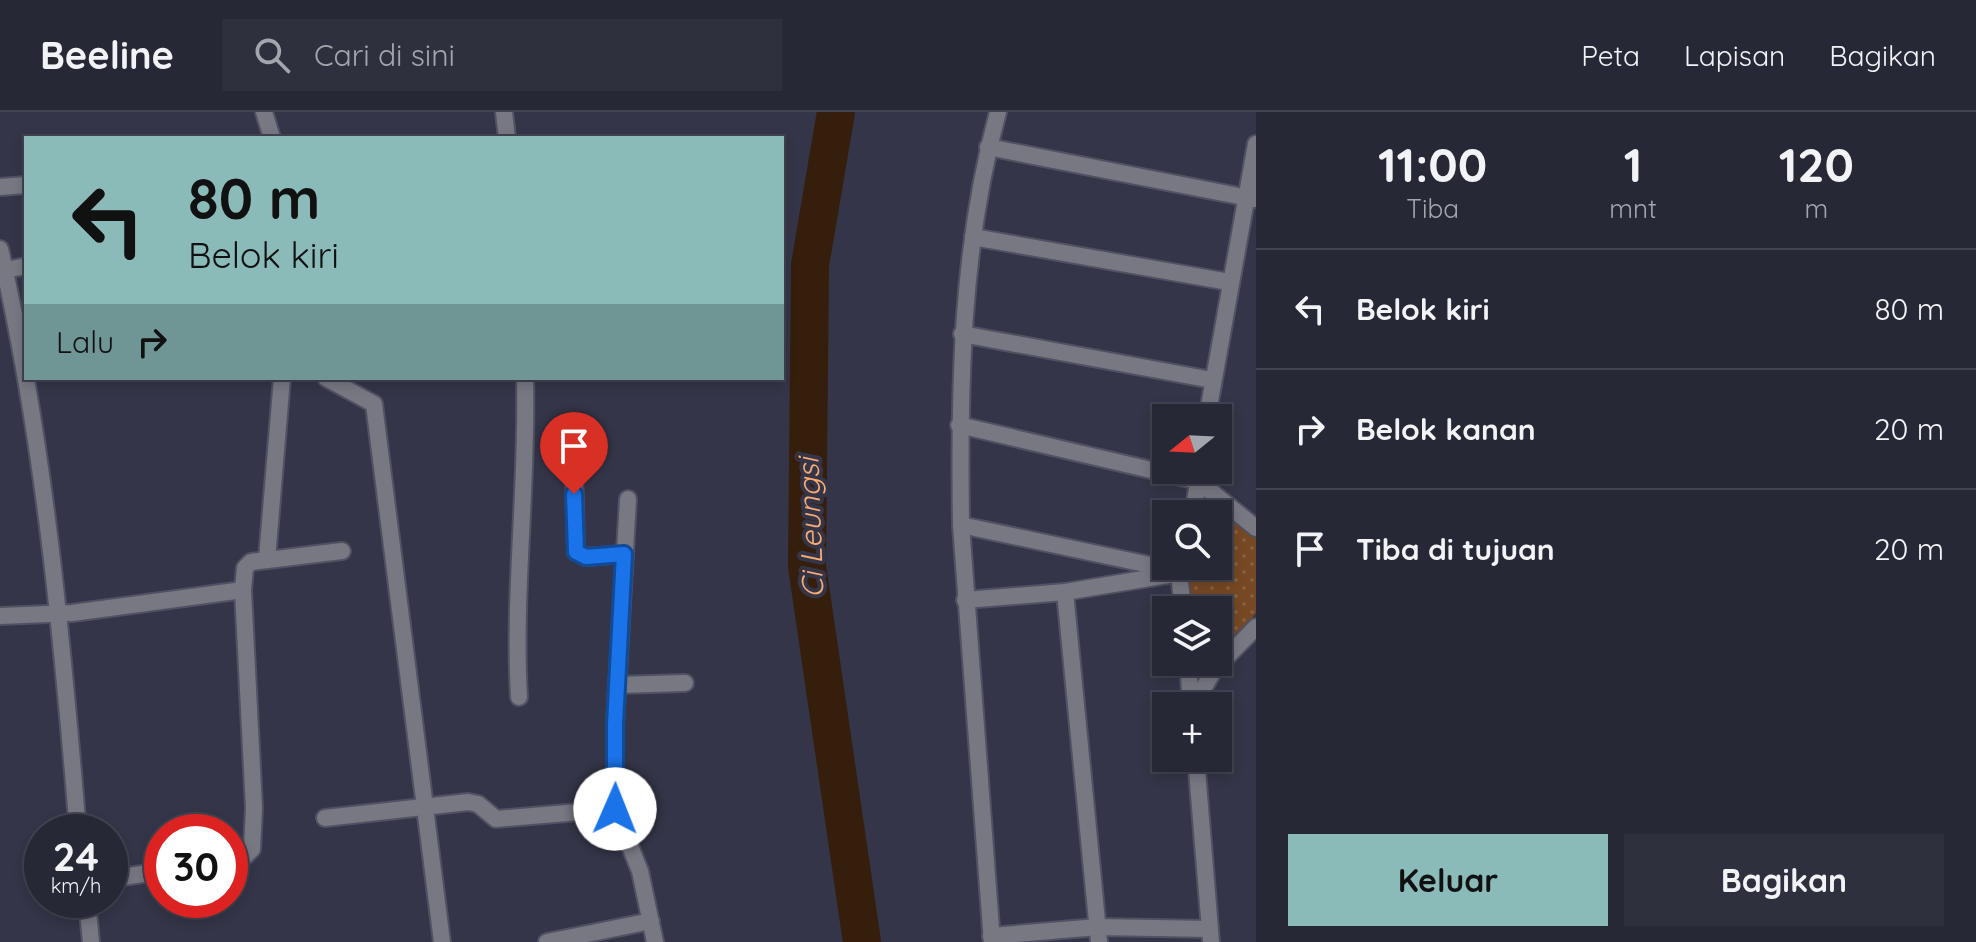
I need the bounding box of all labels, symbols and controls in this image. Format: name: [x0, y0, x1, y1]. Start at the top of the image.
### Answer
search box: [222, 19, 782, 91]
text: Beeline: [40, 31, 174, 79]
icon: search: [250, 33, 294, 77]
text: Cari di sini: [314, 36, 455, 74]
text: Peta: [1581, 38, 1640, 73]
text: Lapisan: [1684, 38, 1785, 73]
text: Bagikan: [1829, 38, 1936, 73]
text: 11:00: [1378, 134, 1487, 194]
text: 1: [1624, 134, 1642, 194]
text: 120: [1779, 134, 1854, 194]
text: 80 m: [188, 163, 320, 233]
icon: left: [56, 168, 160, 272]
text: Tiba: [1406, 192, 1459, 225]
text: mnt: [1609, 192, 1657, 225]
text: m: [1805, 192, 1828, 225]
text: Belok kiri: [188, 232, 339, 277]
icon: left: [1288, 287, 1332, 331]
text: Belok kiri: [1356, 290, 1490, 328]
text: 80 m: [1874, 290, 1944, 328]
icon: right: [130, 320, 174, 364]
text: Lalu: [56, 323, 114, 361]
north arrow: [1152, 404, 1232, 484]
map controls: [1152, 404, 1232, 772]
icon: right: [1288, 407, 1332, 451]
text: Belok kanan: [1356, 410, 1536, 448]
text: 20 m: [1874, 410, 1944, 448]
pin: [540, 412, 608, 494]
icon: arrive: [552, 424, 596, 468]
water label: Ci Leungsi: [788, 454, 831, 599]
button: search: [1152, 500, 1232, 580]
icon: arrive: [1288, 527, 1332, 571]
text: Tiba di tujuan: [1356, 530, 1555, 568]
text: 20 m: [1874, 530, 1944, 568]
button: layers: [1152, 596, 1232, 676]
button: +: [1152, 692, 1232, 772]
position arrow: [573, 767, 657, 851]
speed limit sign: 30: [144, 814, 248, 918]
text: 24: [53, 831, 99, 881]
button: Keluar: [1288, 834, 1608, 926]
button: Bagikan: [1624, 834, 1944, 926]
text: km/h: [51, 873, 101, 898]

